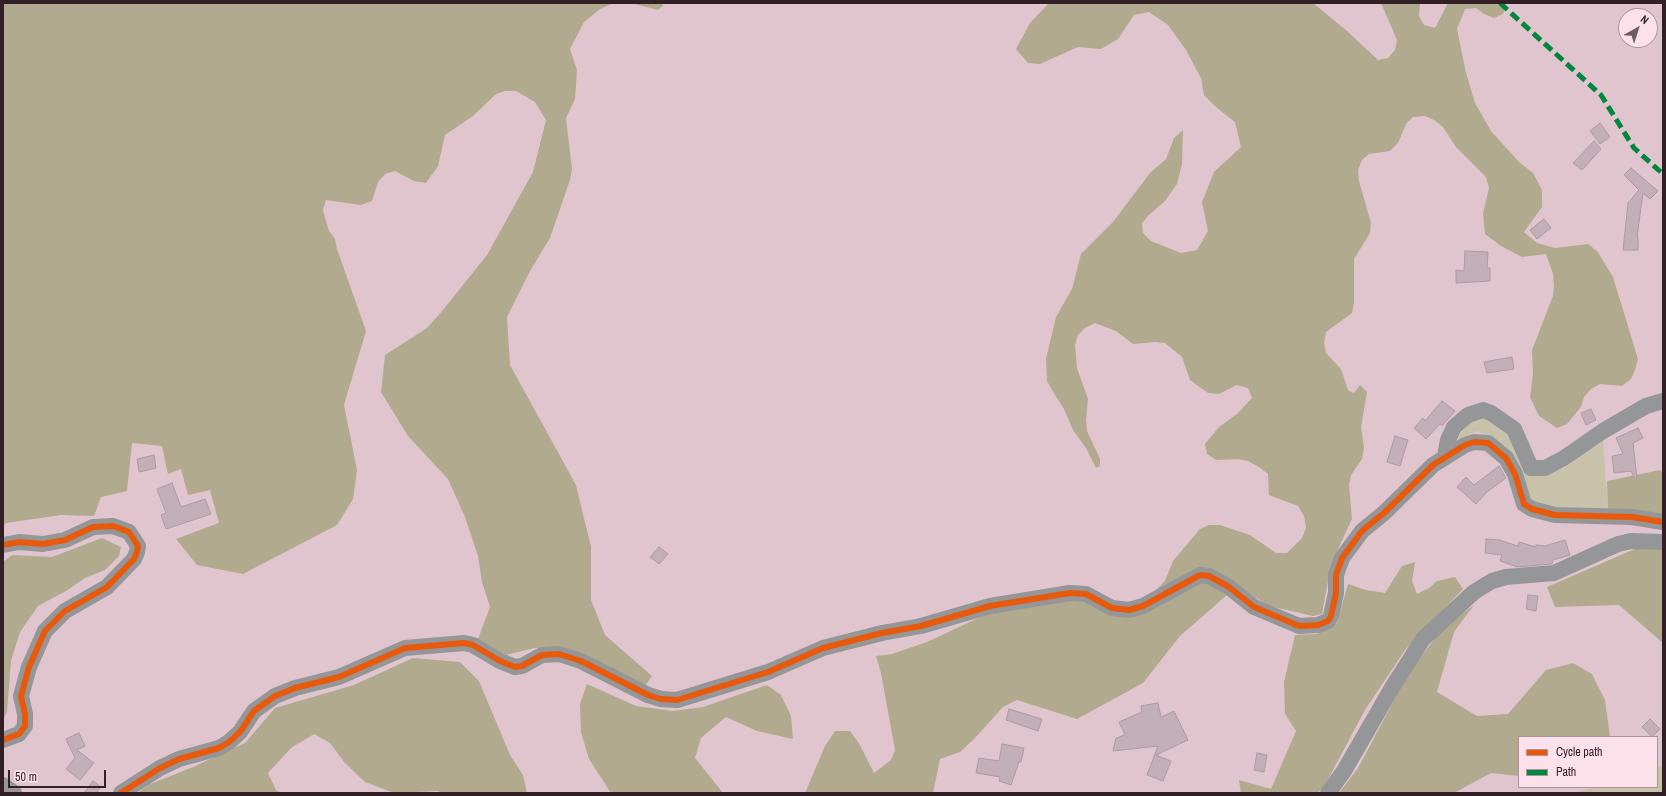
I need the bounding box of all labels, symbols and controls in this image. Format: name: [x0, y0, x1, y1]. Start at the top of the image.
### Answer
north arrow: [1618, 8, 1658, 48]
text: N: [1638, 12, 1652, 27]
legend: [1518, 736, 1658, 788]
text: Cycle path: [1556, 744, 1603, 760]
scale bar: [10, 762, 108, 788]
text: Path: [1556, 764, 1576, 780]
text: 50 m: [15, 769, 37, 785]

